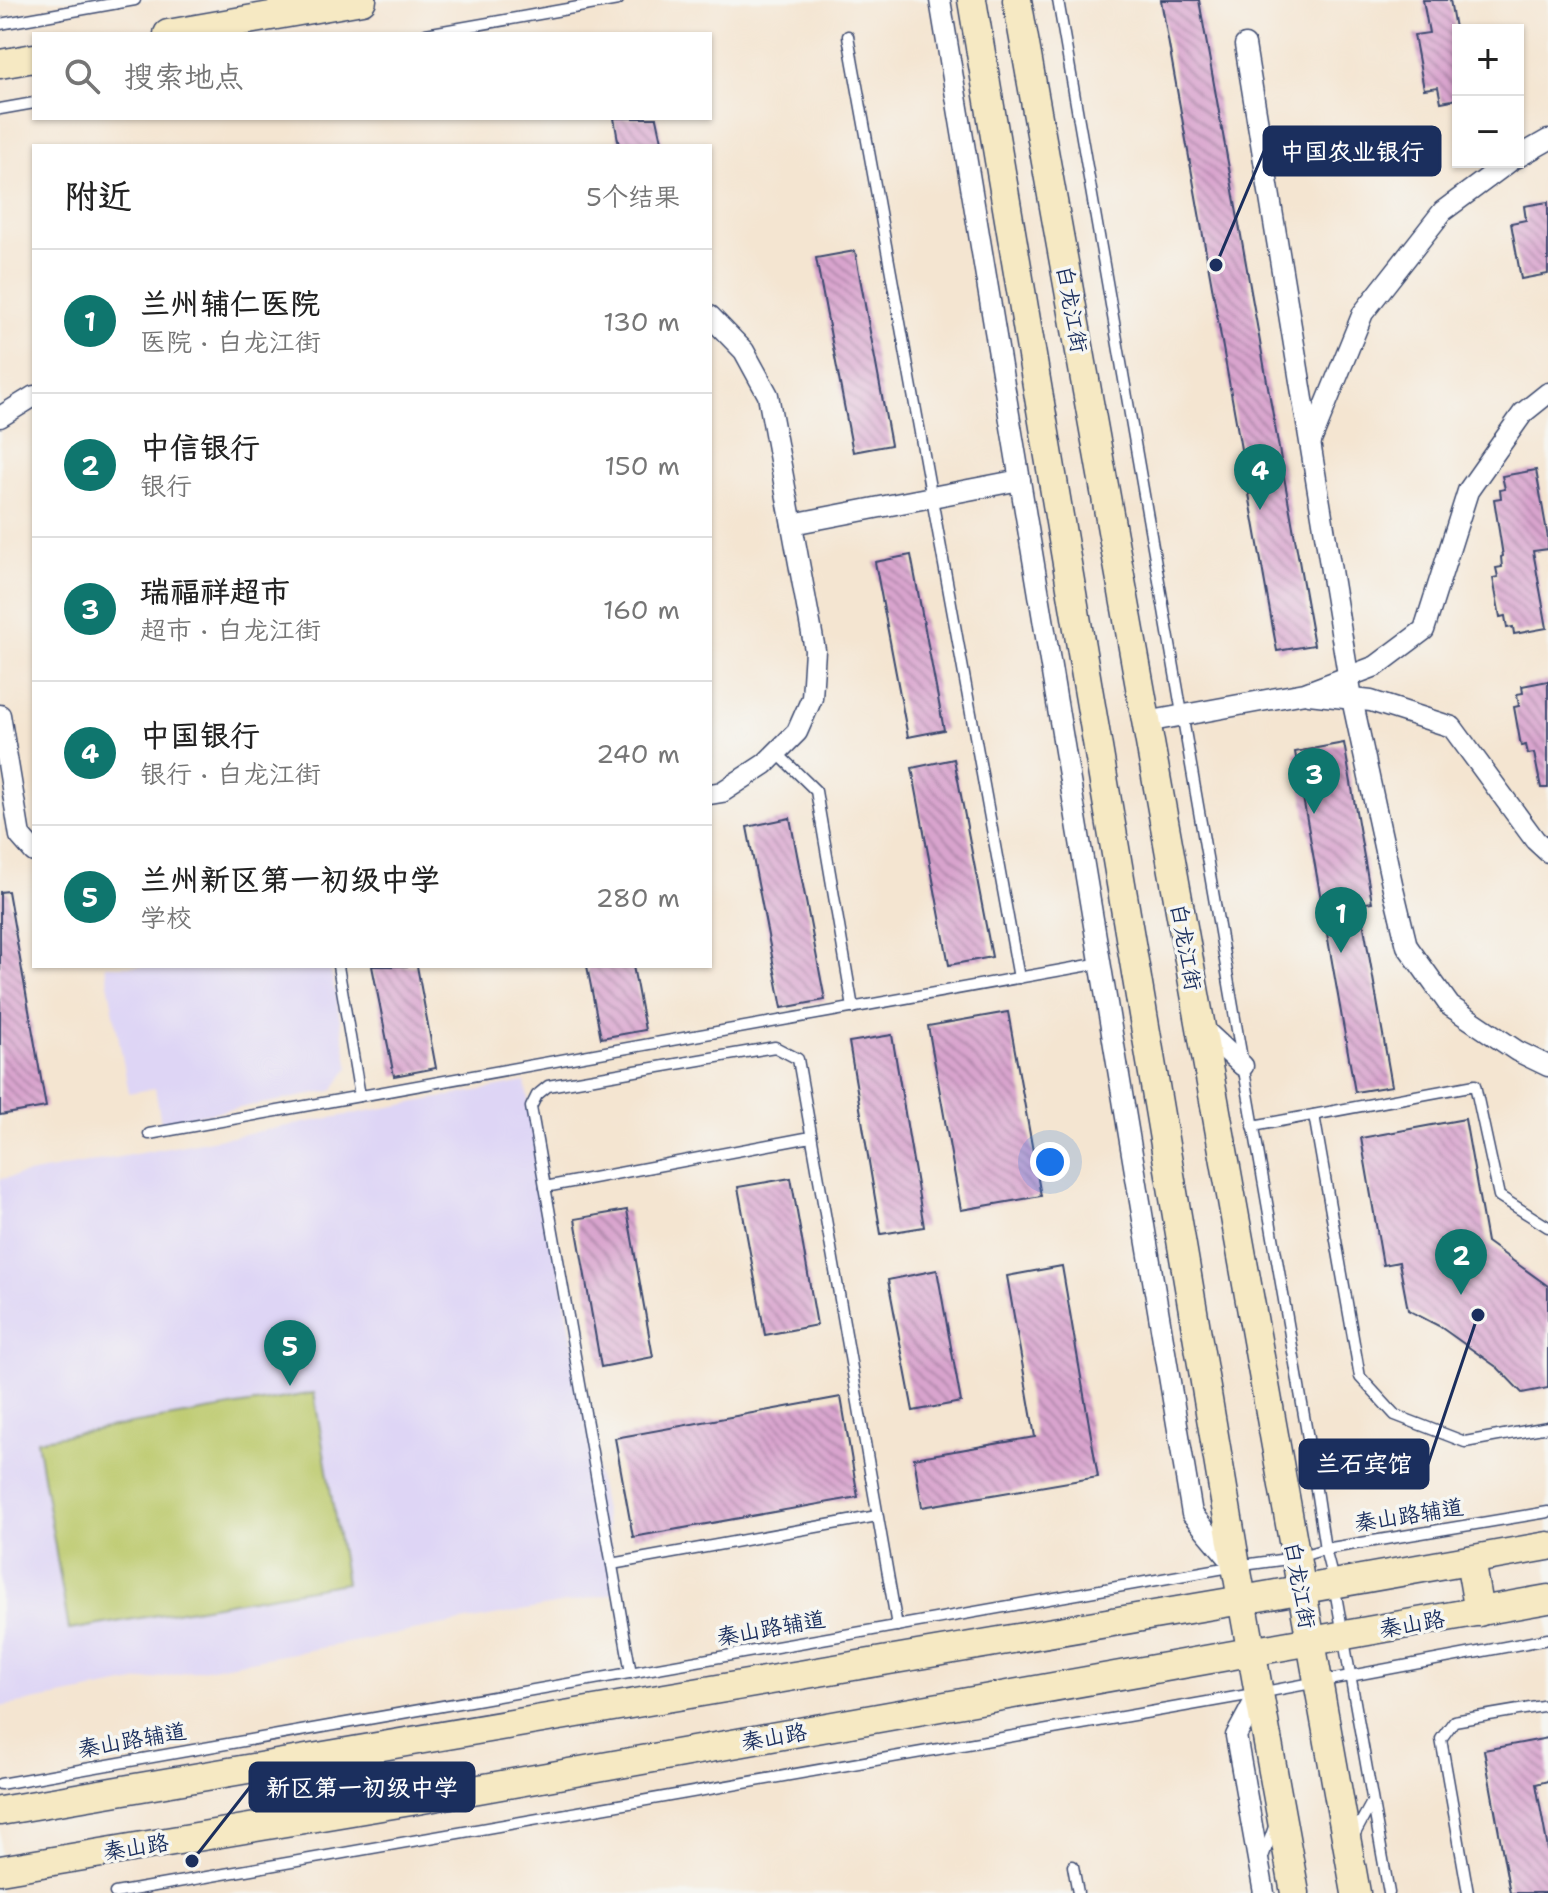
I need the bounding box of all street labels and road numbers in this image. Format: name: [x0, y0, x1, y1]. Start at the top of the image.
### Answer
street label: 白龙江街: [1050, 263, 1094, 355]
street label: 白龙江街: [1164, 901, 1208, 993]
street label: 秦山路辅道: [1352, 1492, 1466, 1538]
street label: 白龙江街: [1278, 1539, 1322, 1631]
street label: 秦山路辅道: [714, 1604, 828, 1652]
street label: 秦山路: [1377, 1604, 1447, 1644]
street label: 秦山路辅道: [75, 1716, 189, 1764]
street label: 秦山路: [739, 1717, 809, 1757]
street label: 秦山路: [101, 1828, 171, 1866]

